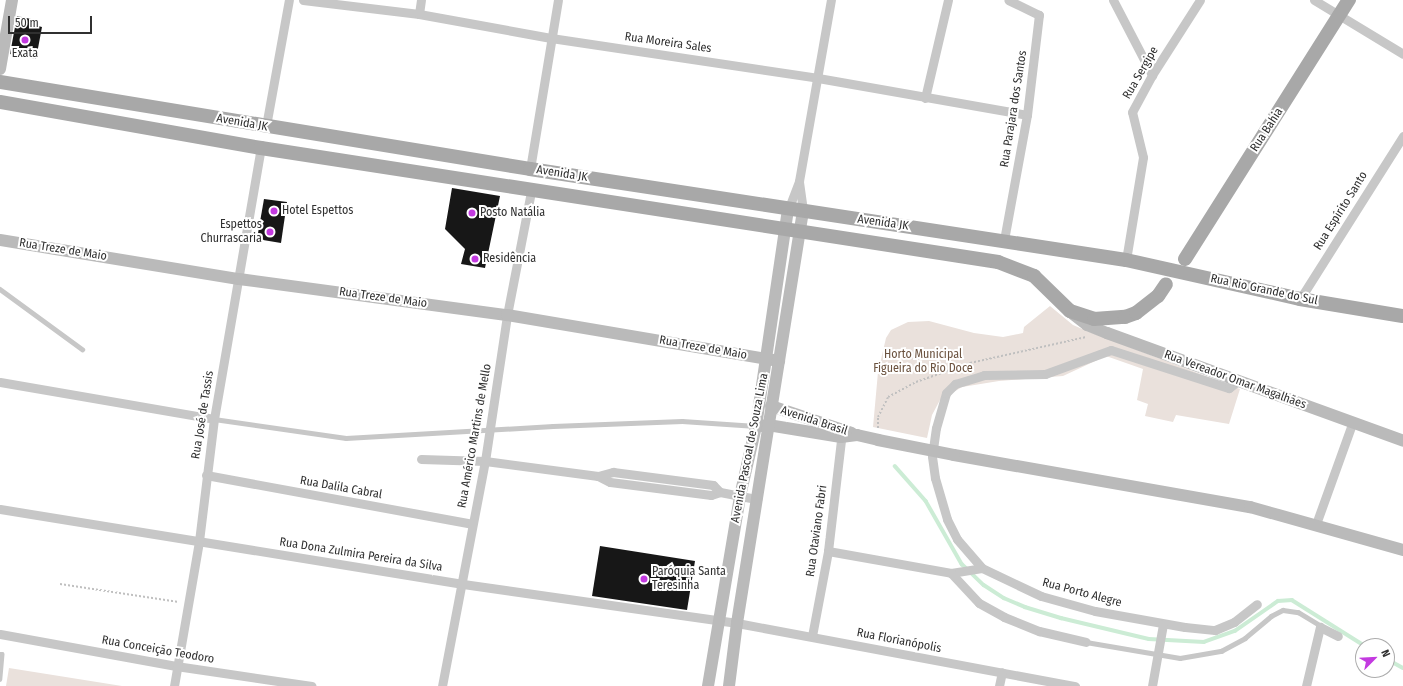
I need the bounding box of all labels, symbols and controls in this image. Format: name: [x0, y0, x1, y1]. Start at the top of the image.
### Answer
scale bar: [10, 8, 94, 34]
text: 50 m: [15, 16, 39, 30]
street label: Rua Moreira Sales: [624, 30, 712, 56]
marker: Exata: [20, 35, 30, 45]
street label: Rua Sergipe: [1120, 44, 1162, 102]
place label: Exata: [12, 47, 38, 61]
street label: Rua Parajara dos Santos: [998, 50, 1030, 168]
street label: Rua Bahia: [1248, 105, 1286, 155]
street label: Avenida JK: [215, 111, 269, 135]
street label: Avenida JK: [535, 163, 589, 185]
street label: Rua Espírito Santo: [1311, 169, 1371, 253]
place label: Hotel Espettos: [282, 204, 353, 218]
marker: Hotel Espettos: [269, 206, 279, 216]
place label: Posto Natália: [480, 206, 545, 220]
marker: Posto Natália: [467, 208, 477, 218]
street label: Avenida JK: [856, 212, 910, 234]
place label: Espettos Churrascaria: [201, 218, 262, 246]
marker: Espettos Churrascaria: [265, 227, 275, 237]
street label: Rua Treze de Maio: [18, 236, 108, 264]
place label: Residência: [483, 252, 536, 266]
marker: Residência: [470, 254, 480, 264]
street label: Rua Rio Grande do Sul: [1209, 272, 1319, 308]
street label: Rua Treze de Maio: [338, 285, 428, 311]
street label: Rua Treze de Maio: [658, 333, 748, 363]
park label: Horto Municipal Figueira do Rio Doce: [873, 348, 973, 376]
street label: Rua Vereador Omar Magalhães: [1162, 348, 1308, 412]
street label: Rua Américo Martins de Mello: [455, 363, 495, 509]
street label: Rua José de Tassis: [189, 370, 217, 460]
street label: Avenida Pascoal de Souza Lima: [728, 372, 772, 524]
street label: Avenida Brasil: [779, 403, 849, 439]
street label: Rua Dalila Cabral: [299, 474, 383, 502]
street label: Rua Otaviano Fabri: [803, 484, 831, 578]
street label: Rua Dona Zulmira Pereira da Silva: [278, 535, 444, 575]
place label: Paróquia Santa Teresinha: [652, 565, 726, 593]
marker: Paróquia Santa Teresinha: [639, 574, 649, 584]
street label: Rua Porto Alegre: [1041, 575, 1123, 611]
street label: Rua Florianópolis: [856, 626, 942, 656]
street label: Rua Conceição Teodoro: [101, 633, 215, 667]
north arrow: [1355, 638, 1395, 678]
text: N: [1378, 648, 1393, 659]

